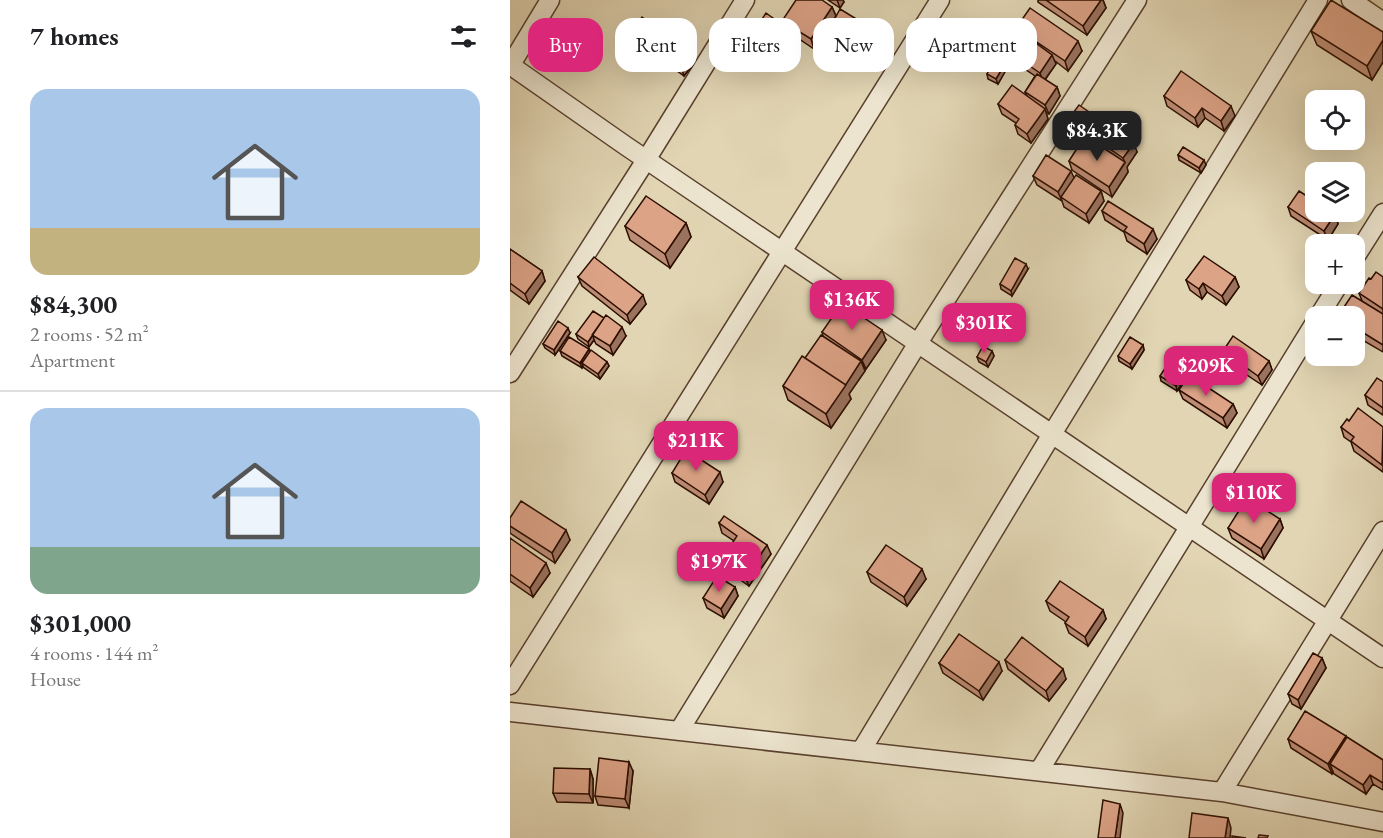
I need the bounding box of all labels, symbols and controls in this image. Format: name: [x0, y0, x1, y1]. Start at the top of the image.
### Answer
chip: Buy: [528, 18, 603, 72]
chip: Rent: [615, 18, 697, 72]
chip: Filters: [709, 18, 801, 72]
chip: New: [813, 18, 894, 72]
chip: Apartment: [906, 18, 1037, 72]
text: 7 homes: [30, 19, 119, 53]
icon: filters: [447, 20, 480, 53]
map controls: [1305, 90, 1365, 366]
button: locate: [1305, 90, 1365, 150]
pin: $84.3K: [1048, 111, 1146, 162]
text: $84.3K: [1066, 117, 1128, 143]
icon: home: [201, 128, 309, 236]
button: layers: [1305, 162, 1365, 222]
button: +: [1305, 234, 1365, 294]
pin: $136K: [810, 280, 894, 331]
text: $136K: [824, 286, 880, 312]
text: $84,300: [30, 287, 117, 321]
pin: $301K: [942, 303, 1026, 354]
button: −: [1305, 306, 1365, 366]
text: $301K: [956, 309, 1012, 335]
text: 2 rooms · 52 m²: [30, 321, 149, 347]
pin: $209K: [1164, 346, 1248, 397]
text: Apartment: [30, 347, 115, 373]
text: $209K: [1178, 352, 1234, 378]
pin: $211K: [654, 421, 738, 472]
text: $211K: [668, 427, 724, 453]
icon: home: [201, 447, 309, 555]
pin: $110K: [1212, 473, 1296, 524]
text: $110K: [1226, 479, 1282, 505]
pin: $197K: [677, 542, 761, 593]
text: $197K: [691, 548, 747, 574]
text: $301,000: [30, 606, 131, 640]
text: 4 rooms · 144 m²: [30, 640, 158, 666]
text: House: [30, 666, 81, 692]

